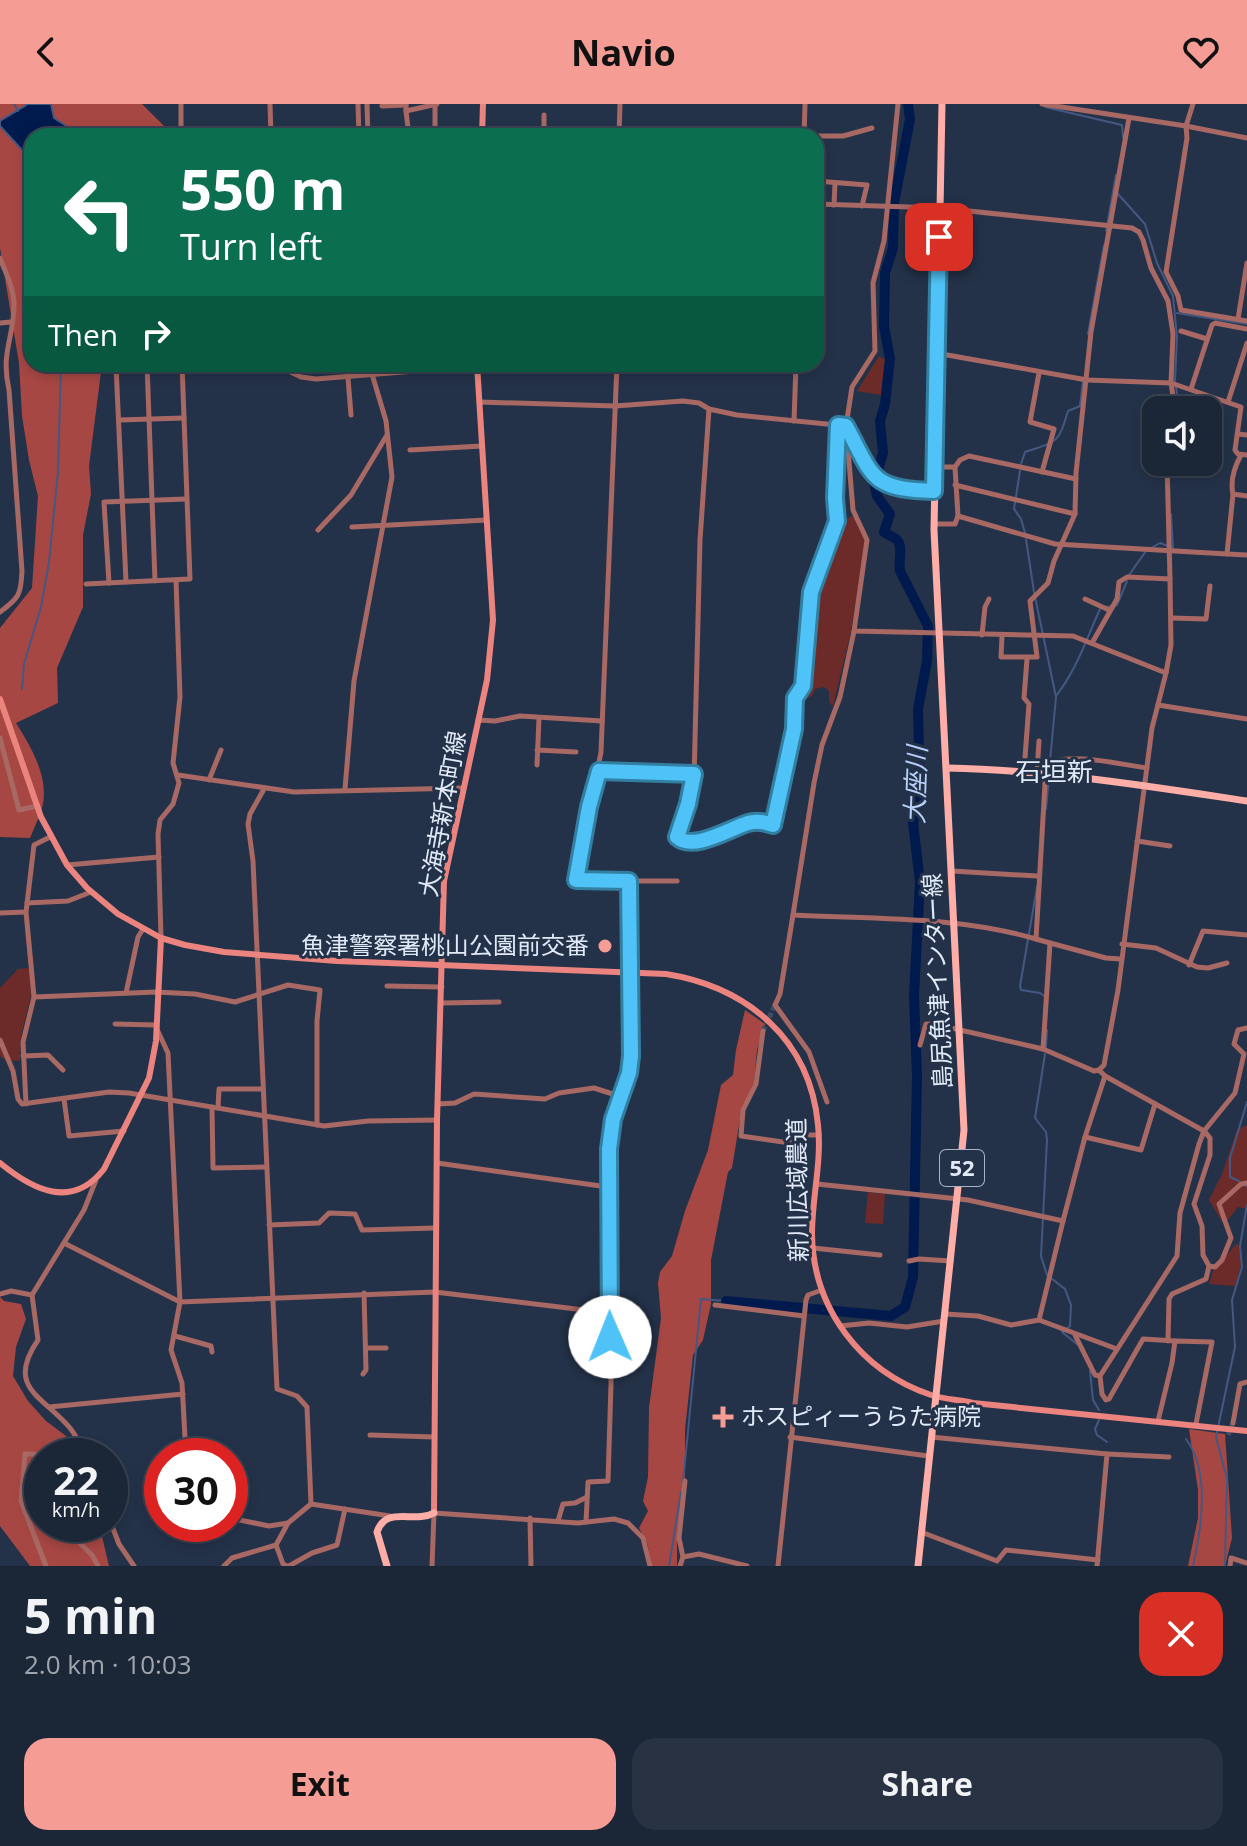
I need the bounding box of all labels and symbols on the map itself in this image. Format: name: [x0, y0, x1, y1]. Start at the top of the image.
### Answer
pin: [905, 203, 973, 271]
street label: 大海寺新本町線: [411, 728, 472, 899]
water label: 大座川: [896, 742, 934, 825]
district label: 石垣新: [1015, 753, 1093, 789]
street label: 島尻魚津インター線: [914, 872, 959, 1090]
place label: 魚津警察署桃山公園前交番: [301, 928, 589, 961]
marker: 魚津警察署桃山公園前交番: [596, 937, 614, 955]
street label: 新川広域農道: [779, 1118, 814, 1262]
road number: 52: [940, 1150, 984, 1186]
position arrow: [568, 1295, 652, 1379]
place label: ホスピィーうらた病院: [741, 1399, 981, 1432]
marker: ホスピィーうらた病院: [712, 1406, 734, 1428]
speed limit sign: 30: [144, 1438, 248, 1542]

